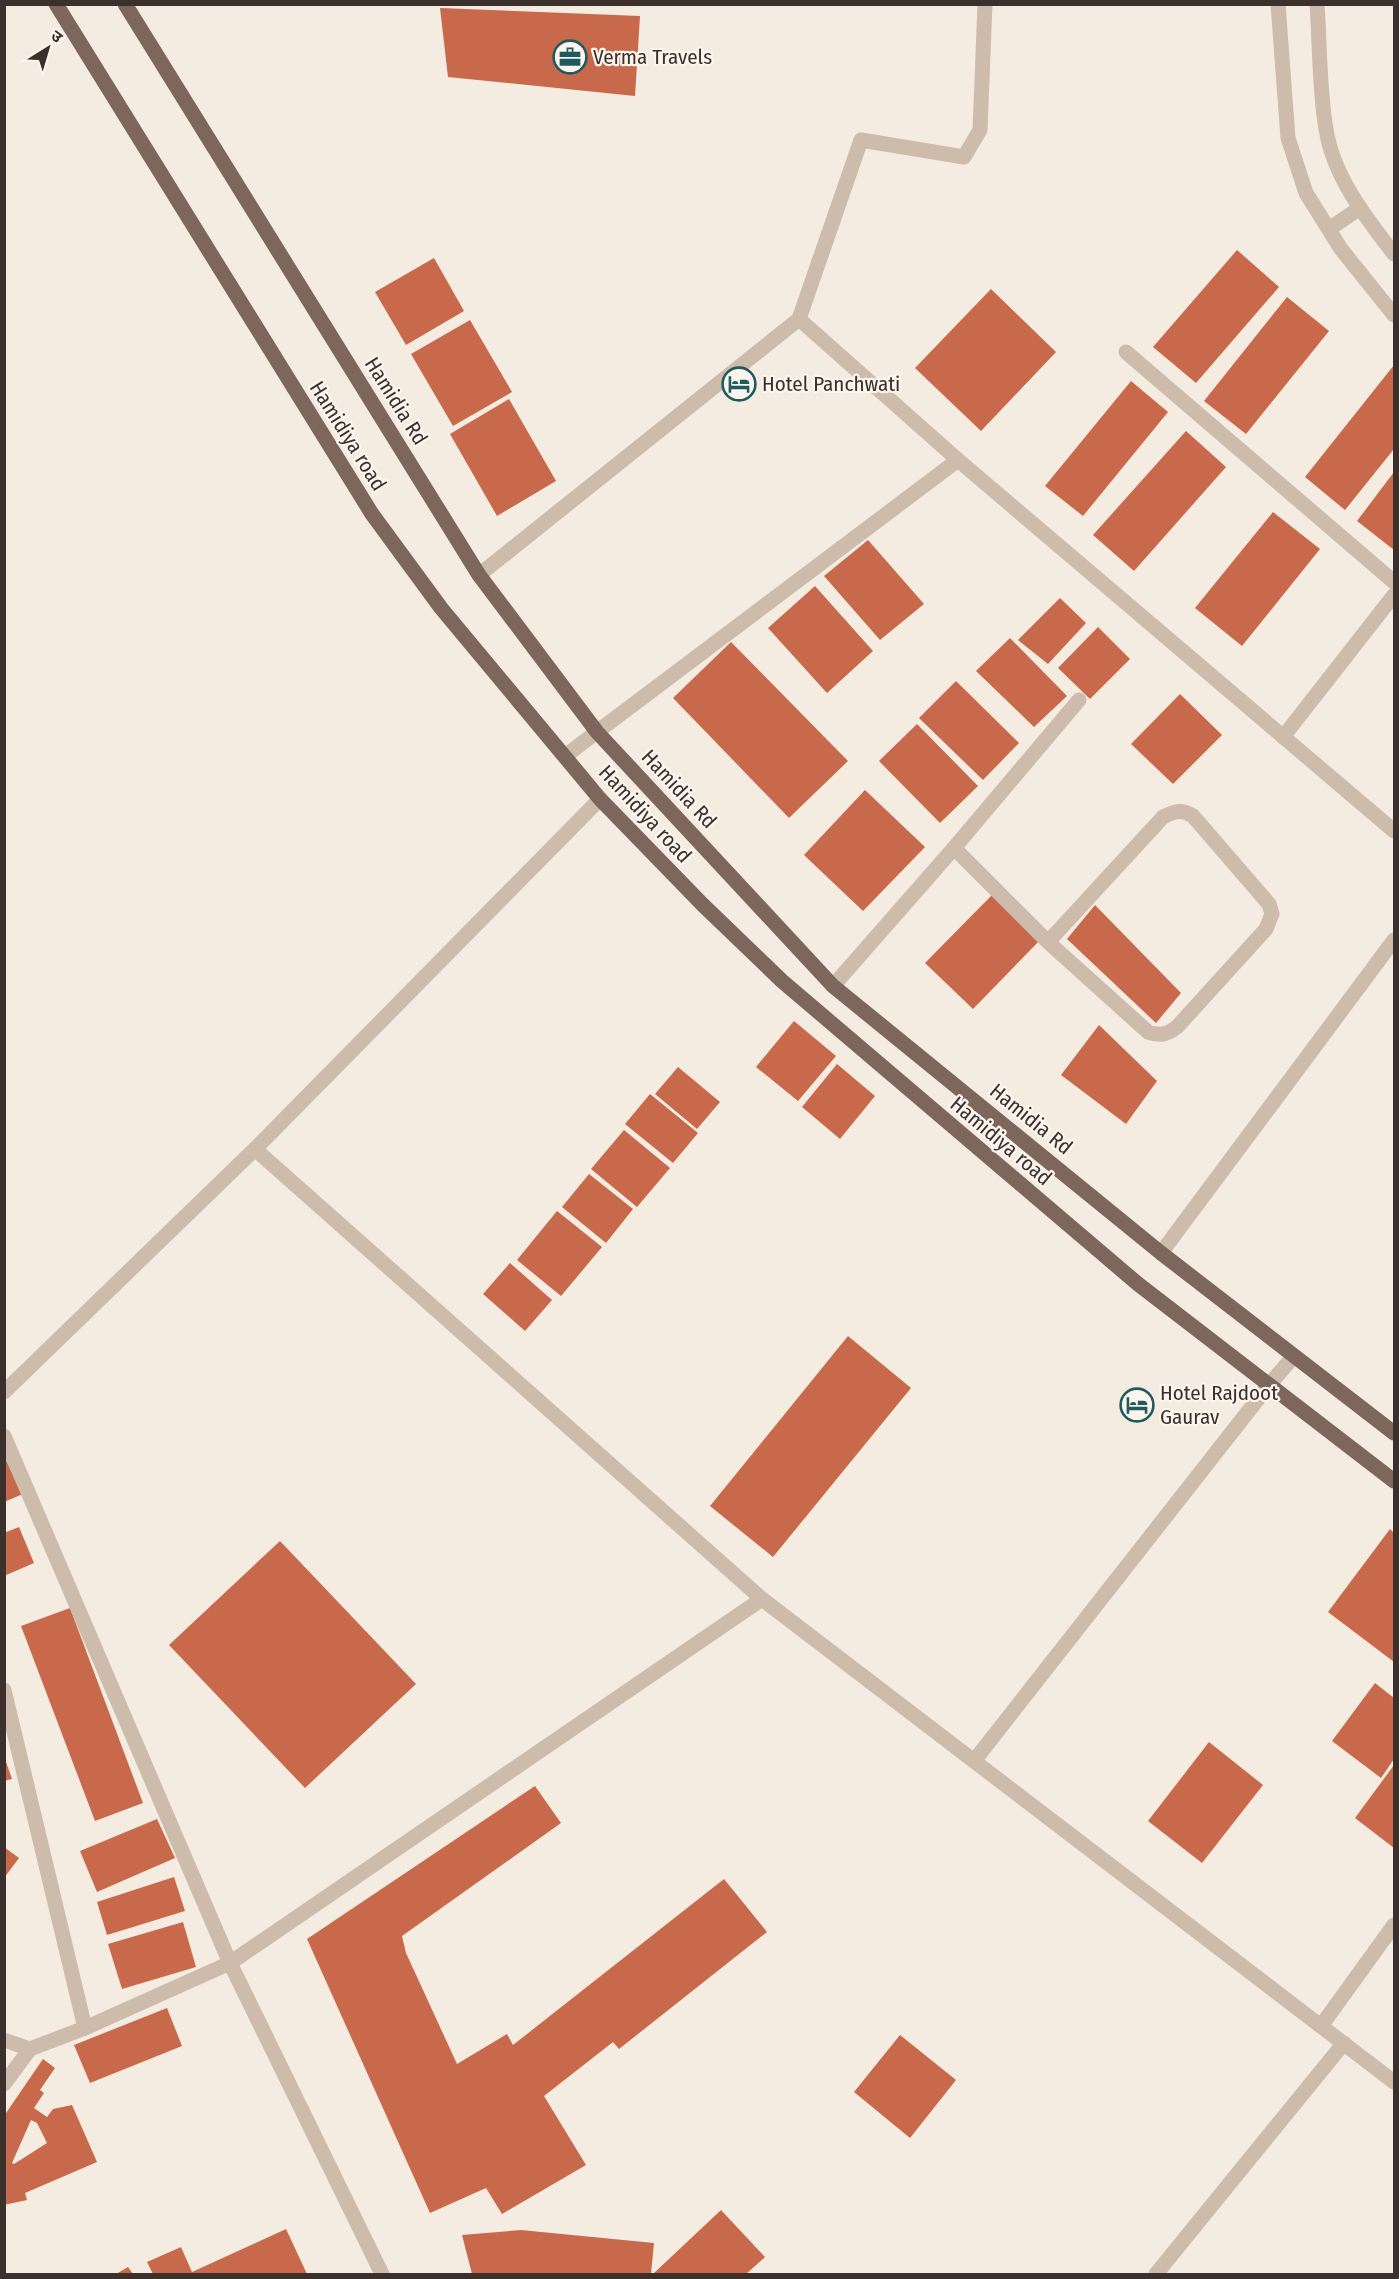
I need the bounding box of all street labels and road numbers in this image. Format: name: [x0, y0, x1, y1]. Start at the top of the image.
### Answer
street label: Hamidia Rd: [359, 352, 433, 450]
street label: Hamidiya road: [304, 376, 392, 496]
street label: Hamidia Rd: [636, 744, 722, 834]
street label: Hamidiya road: [593, 760, 697, 868]
street label: Hamidia Rd: [984, 1078, 1078, 1160]
street label: Hamidiya road: [945, 1091, 1057, 1191]

